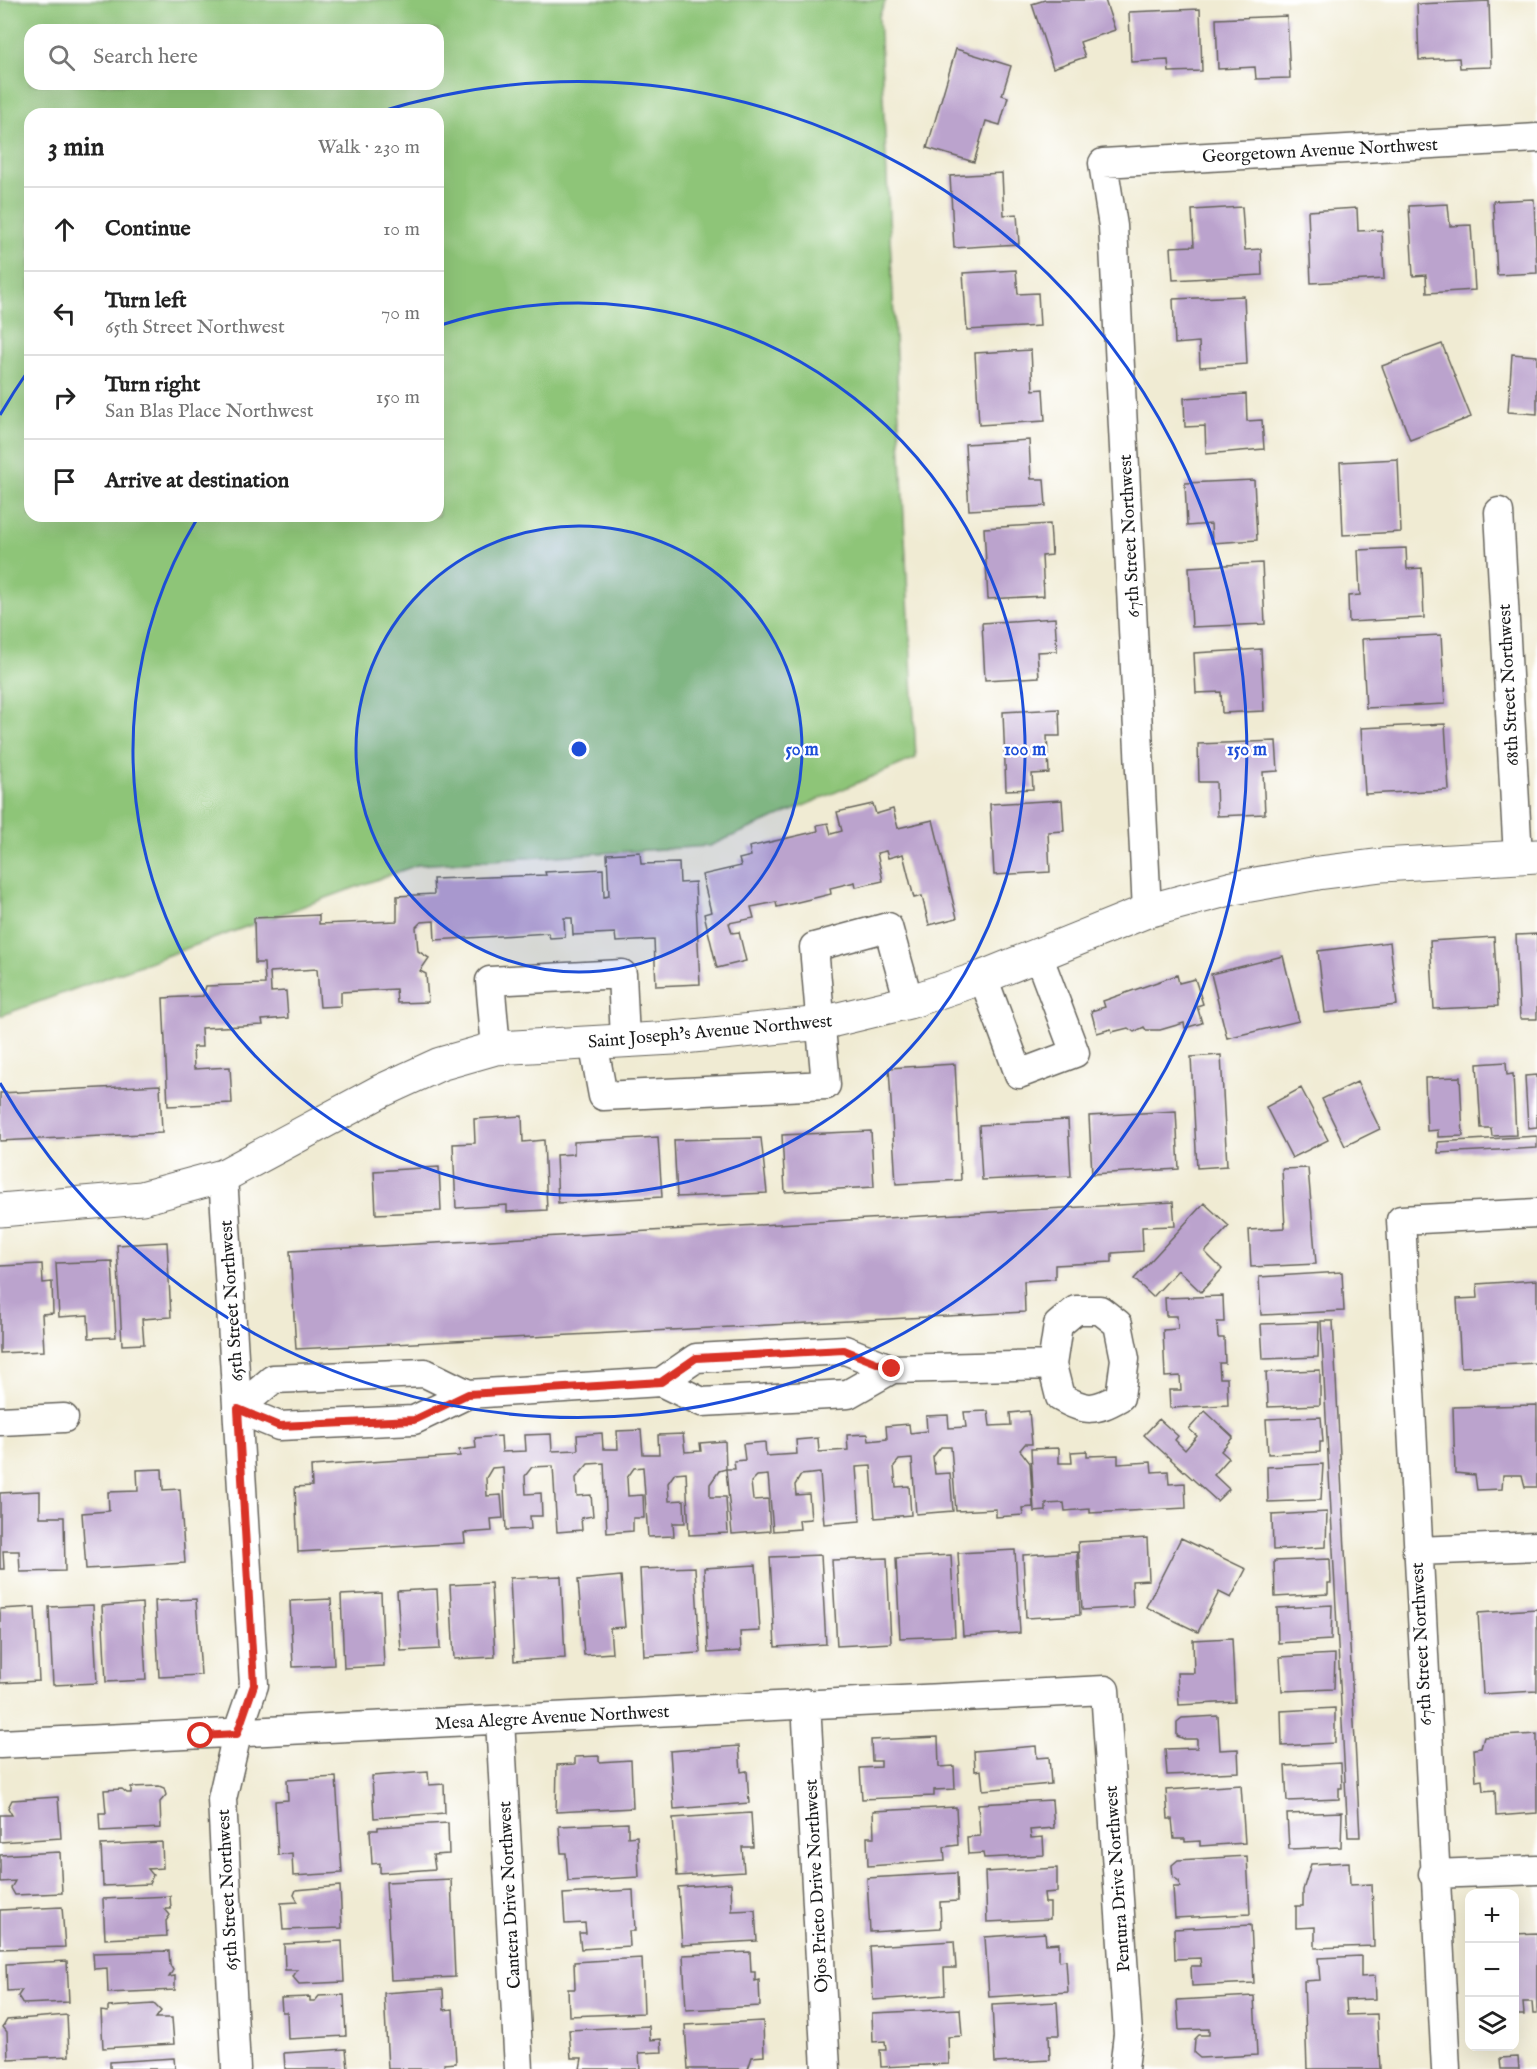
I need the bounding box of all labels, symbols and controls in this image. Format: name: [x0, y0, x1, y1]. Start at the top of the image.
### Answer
search box: [24, 24, 444, 90]
icon: search: [45, 41, 78, 74]
text: Search here: [93, 43, 198, 71]
text: 3 min: [48, 131, 104, 164]
street label: Georgetown Avenue Northwest: [1202, 134, 1439, 169]
text: Walk · 230 m: [318, 135, 420, 160]
icon: ahead: [48, 213, 81, 246]
text: Continue: [105, 215, 191, 243]
text: 10 m: [383, 217, 420, 242]
text: Turn left: [105, 287, 187, 315]
icon: left: [48, 297, 81, 330]
text: 70 m: [381, 301, 420, 326]
text: 65th Street Northwest: [105, 315, 285, 340]
text: Turn right: [105, 371, 200, 399]
icon: right: [48, 381, 81, 414]
text: 150 m: [376, 385, 420, 410]
text: San Blas Place Northwest: [105, 399, 314, 424]
street label: 67th Street Northwest: [1115, 454, 1146, 618]
icon: arrive: [48, 465, 81, 498]
text: Arrive at destination: [105, 467, 289, 495]
street label: 68th Street Northwest: [1494, 603, 1525, 767]
centre of rings: [569, 739, 589, 759]
text: 50 m: [785, 739, 819, 762]
text: 100 m: [1004, 739, 1046, 762]
text: 150 m: [1227, 739, 1267, 762]
street label: Saint Joseph's Avenue Northwest: [587, 1010, 833, 1055]
street label: 65th Street Northwest: [215, 1219, 250, 1382]
route end: [878, 1355, 904, 1381]
street label: 67th Street Northwest: [1407, 1562, 1438, 1726]
street label: Mesa Alegre Avenue Northwest: [434, 1701, 670, 1736]
route start: [187, 1722, 213, 1748]
street label: Ojos Prieto Drive Northwest: [800, 1778, 835, 1993]
street label: Pentura Drive Northwest: [1101, 1785, 1136, 1973]
street label: Cantera Drive Northwest: [494, 1800, 527, 1989]
street label: 65th Street Northwest: [213, 1809, 244, 1971]
map controls: [1465, 1889, 1519, 2051]
button: +: [1465, 1889, 1519, 1943]
button: −: [1465, 1943, 1519, 1997]
button: layers: [1465, 1997, 1519, 2051]

